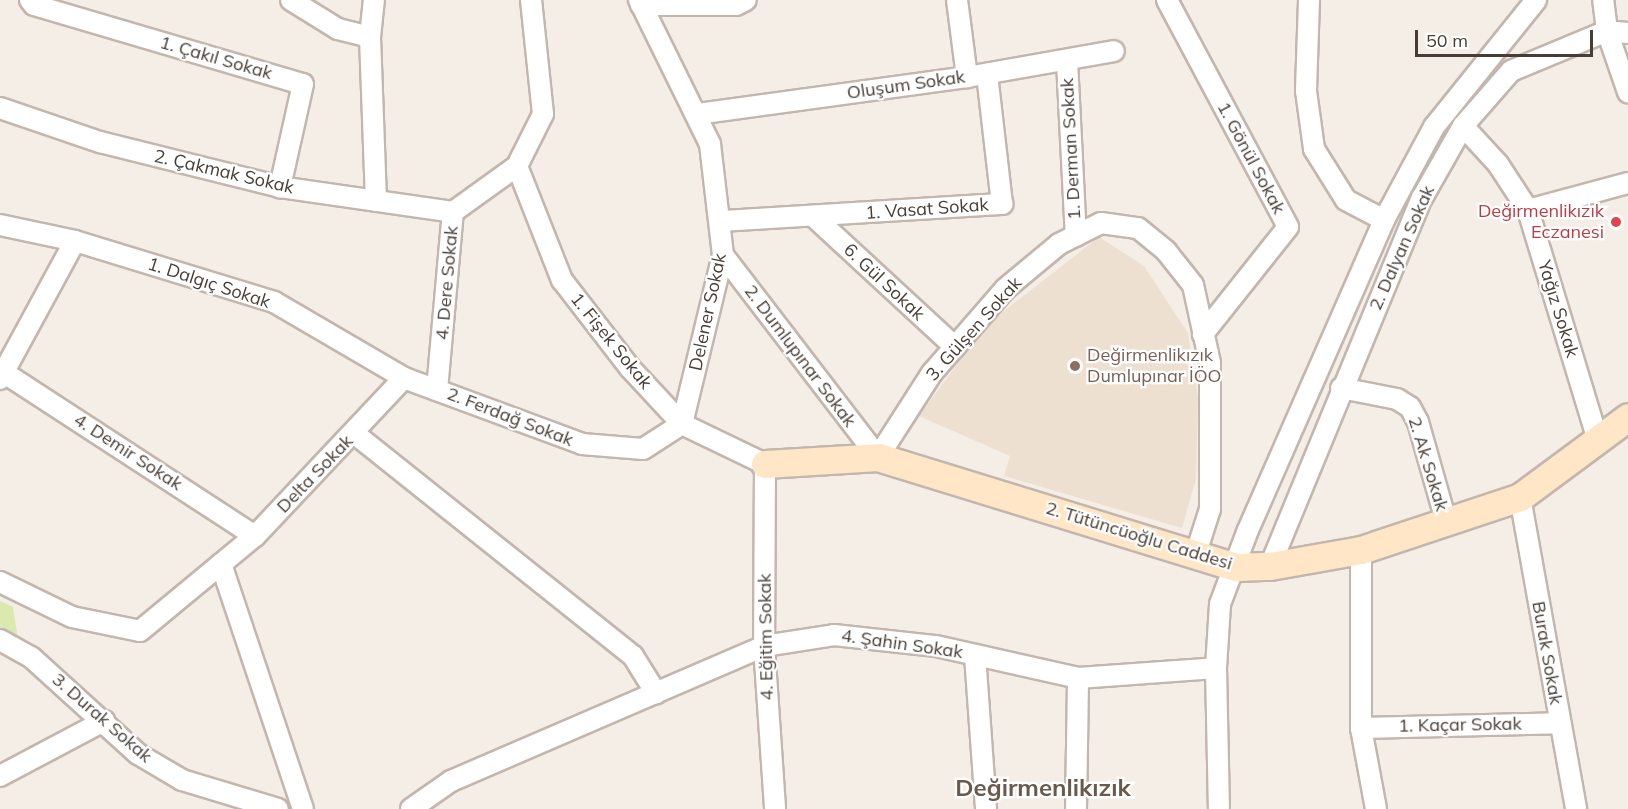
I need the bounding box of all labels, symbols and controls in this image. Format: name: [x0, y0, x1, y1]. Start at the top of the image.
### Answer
scale bar: [1418, 18, 1596, 56]
text: 50 m: [1426, 29, 1468, 52]
street label: 1. Çakıl Sokak: [157, 32, 275, 84]
street label: Oluşum Sokak: [846, 66, 966, 104]
street label: 1. Derman Sokak: [1056, 78, 1086, 220]
street label: 1. Gönül Sokak: [1212, 98, 1290, 218]
street label: 2. Çakmak Sokak: [152, 145, 296, 199]
street label: 2. Dalyan Sokak: [1365, 182, 1439, 314]
street label: 1. Vasat Sokak: [865, 194, 989, 224]
place label: Değirmenlikızık Eczanesi: [1478, 201, 1604, 244]
marker: Değirmenlikızık Eczanesi: [1609, 215, 1623, 229]
street label: 4. Dere Sokak: [431, 225, 463, 341]
street label: 6. Gül Sokak: [839, 239, 929, 325]
street label: Delener Sokak: [685, 251, 731, 373]
street label: 1. Dalgıç Sokak: [145, 253, 273, 313]
street label: Yağız Sokak: [1533, 258, 1583, 360]
street label: 3. Gülşen Sokak: [922, 273, 1026, 385]
street label: 2. Dumlupınar Sokak: [740, 281, 860, 431]
street label: 1. Fişek Sokak: [566, 289, 656, 393]
place label: Değirmenlikızık Dumlupınar İÖO: [1087, 345, 1221, 388]
marker: Değirmenlikızık Dumlupınar İÖO: [1068, 359, 1082, 373]
street label: 2. Ferdağ Sokak: [444, 383, 576, 451]
street label: 4. Demir Sokak: [70, 409, 186, 495]
street label: 2. Ak Sokak: [1403, 414, 1453, 514]
street label: Delta Sokak: [272, 431, 358, 517]
street label: 2. Tütüncüoğlu Caddesi: [1043, 497, 1235, 575]
street label: 4. Eğitim Sokak: [754, 573, 778, 701]
street label: Burak Sokak: [1527, 600, 1567, 706]
street label: 4. Şahin Sokak: [840, 625, 964, 663]
street label: 3. Durak Sokak: [48, 669, 156, 767]
street label: 1. Kaçar Sokak: [1398, 713, 1522, 737]
district label: Değirmenlikızık: [955, 774, 1131, 802]

